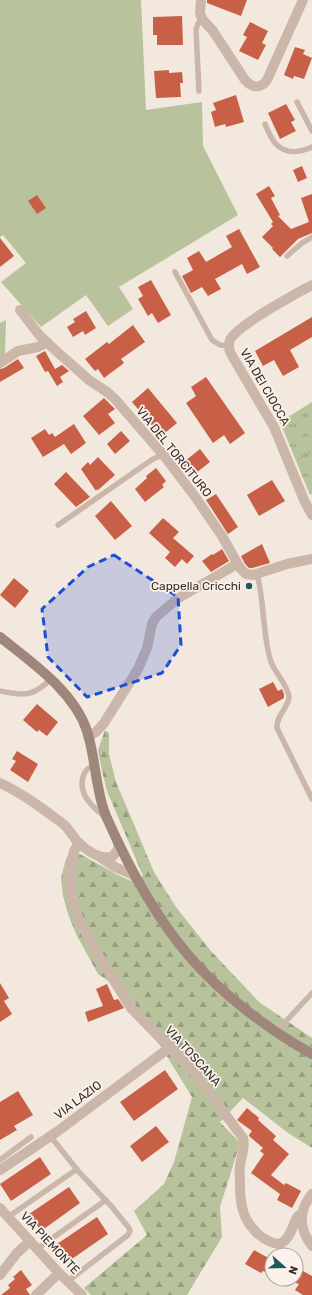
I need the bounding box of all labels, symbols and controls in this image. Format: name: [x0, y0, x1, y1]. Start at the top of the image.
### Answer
street label: VIA DEI CIOCCA: [237, 346, 293, 428]
street label: VIA DEL TORCITURO: [133, 404, 215, 500]
place label: Cappella Cricchi: [151, 579, 241, 593]
marker: Cappella Cricchi: [244, 581, 254, 591]
street label: VIA TOSCANA: [162, 1023, 224, 1089]
street label: VIA LAZIO: [52, 1078, 104, 1122]
street label: VIA PIEMONTE: [18, 1209, 82, 1277]
north arrow: [264, 1247, 304, 1287]
text: N: [285, 1264, 300, 1276]

